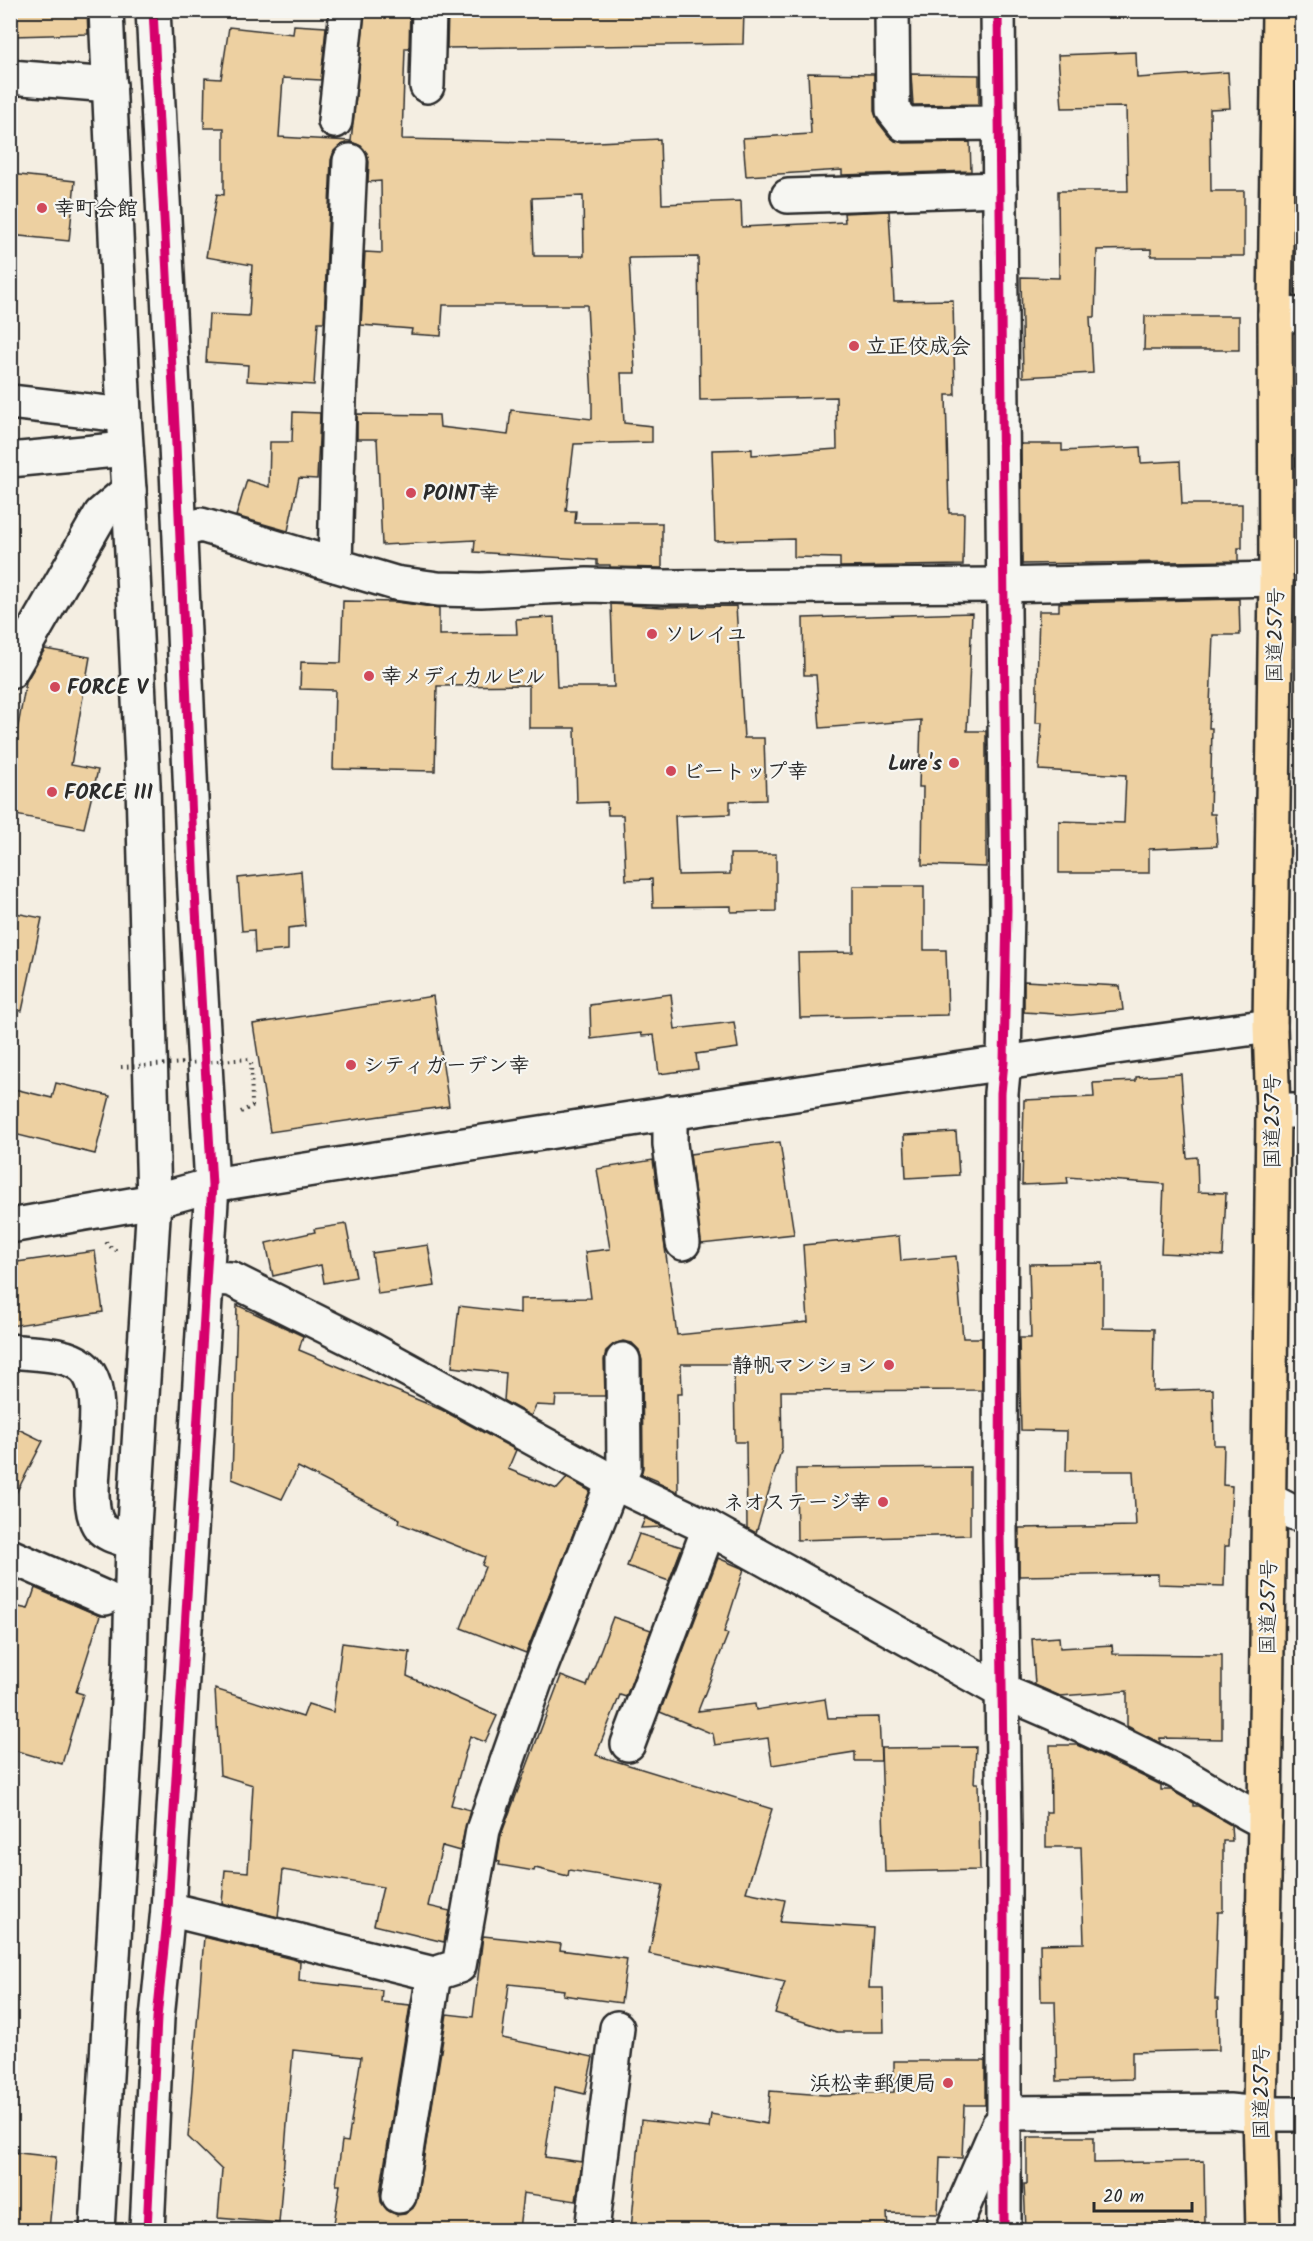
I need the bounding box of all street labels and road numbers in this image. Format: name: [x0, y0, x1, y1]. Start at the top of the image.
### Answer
street label: 国道257号: [1259, 587, 1294, 683]
street label: 国道257号: [1257, 1073, 1290, 1169]
street label: 国道257号: [1252, 1559, 1287, 1655]
street label: 国道257号: [1246, 2044, 1279, 2140]

